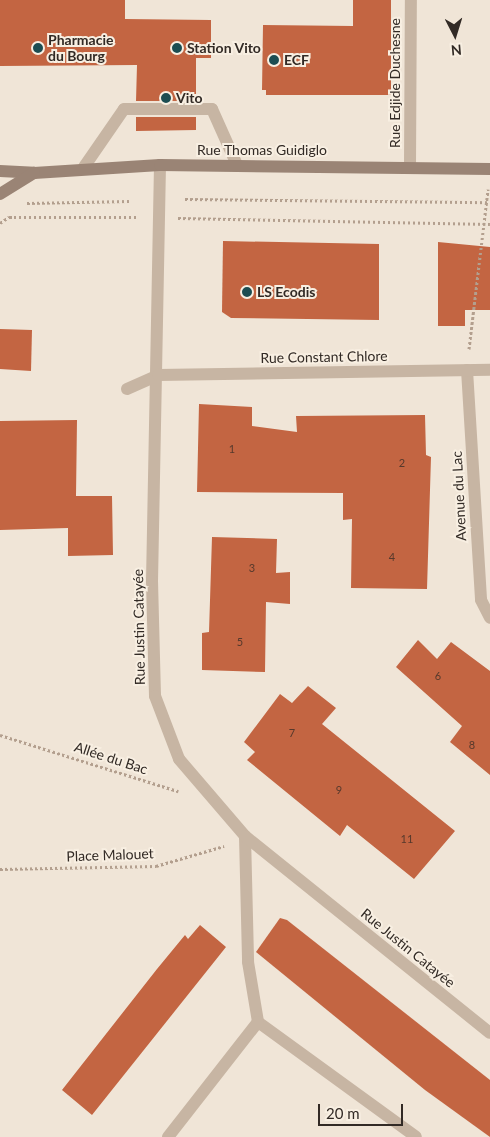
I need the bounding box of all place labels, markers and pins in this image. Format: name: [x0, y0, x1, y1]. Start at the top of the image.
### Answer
place label: Pharmacie du Bourg: [48, 32, 113, 64]
place label: Station Vito: [187, 40, 261, 56]
marker: Pharmacie du Bourg: [32, 42, 44, 54]
marker: Station Vito: [171, 42, 183, 54]
place label: ECF: [284, 52, 309, 68]
marker: ECF: [268, 54, 280, 66]
place label: Vito: [176, 90, 202, 106]
marker: Vito: [160, 92, 172, 104]
place label: LS Ecodis: [257, 284, 315, 300]
marker: LS Ecodis: [241, 286, 253, 298]

